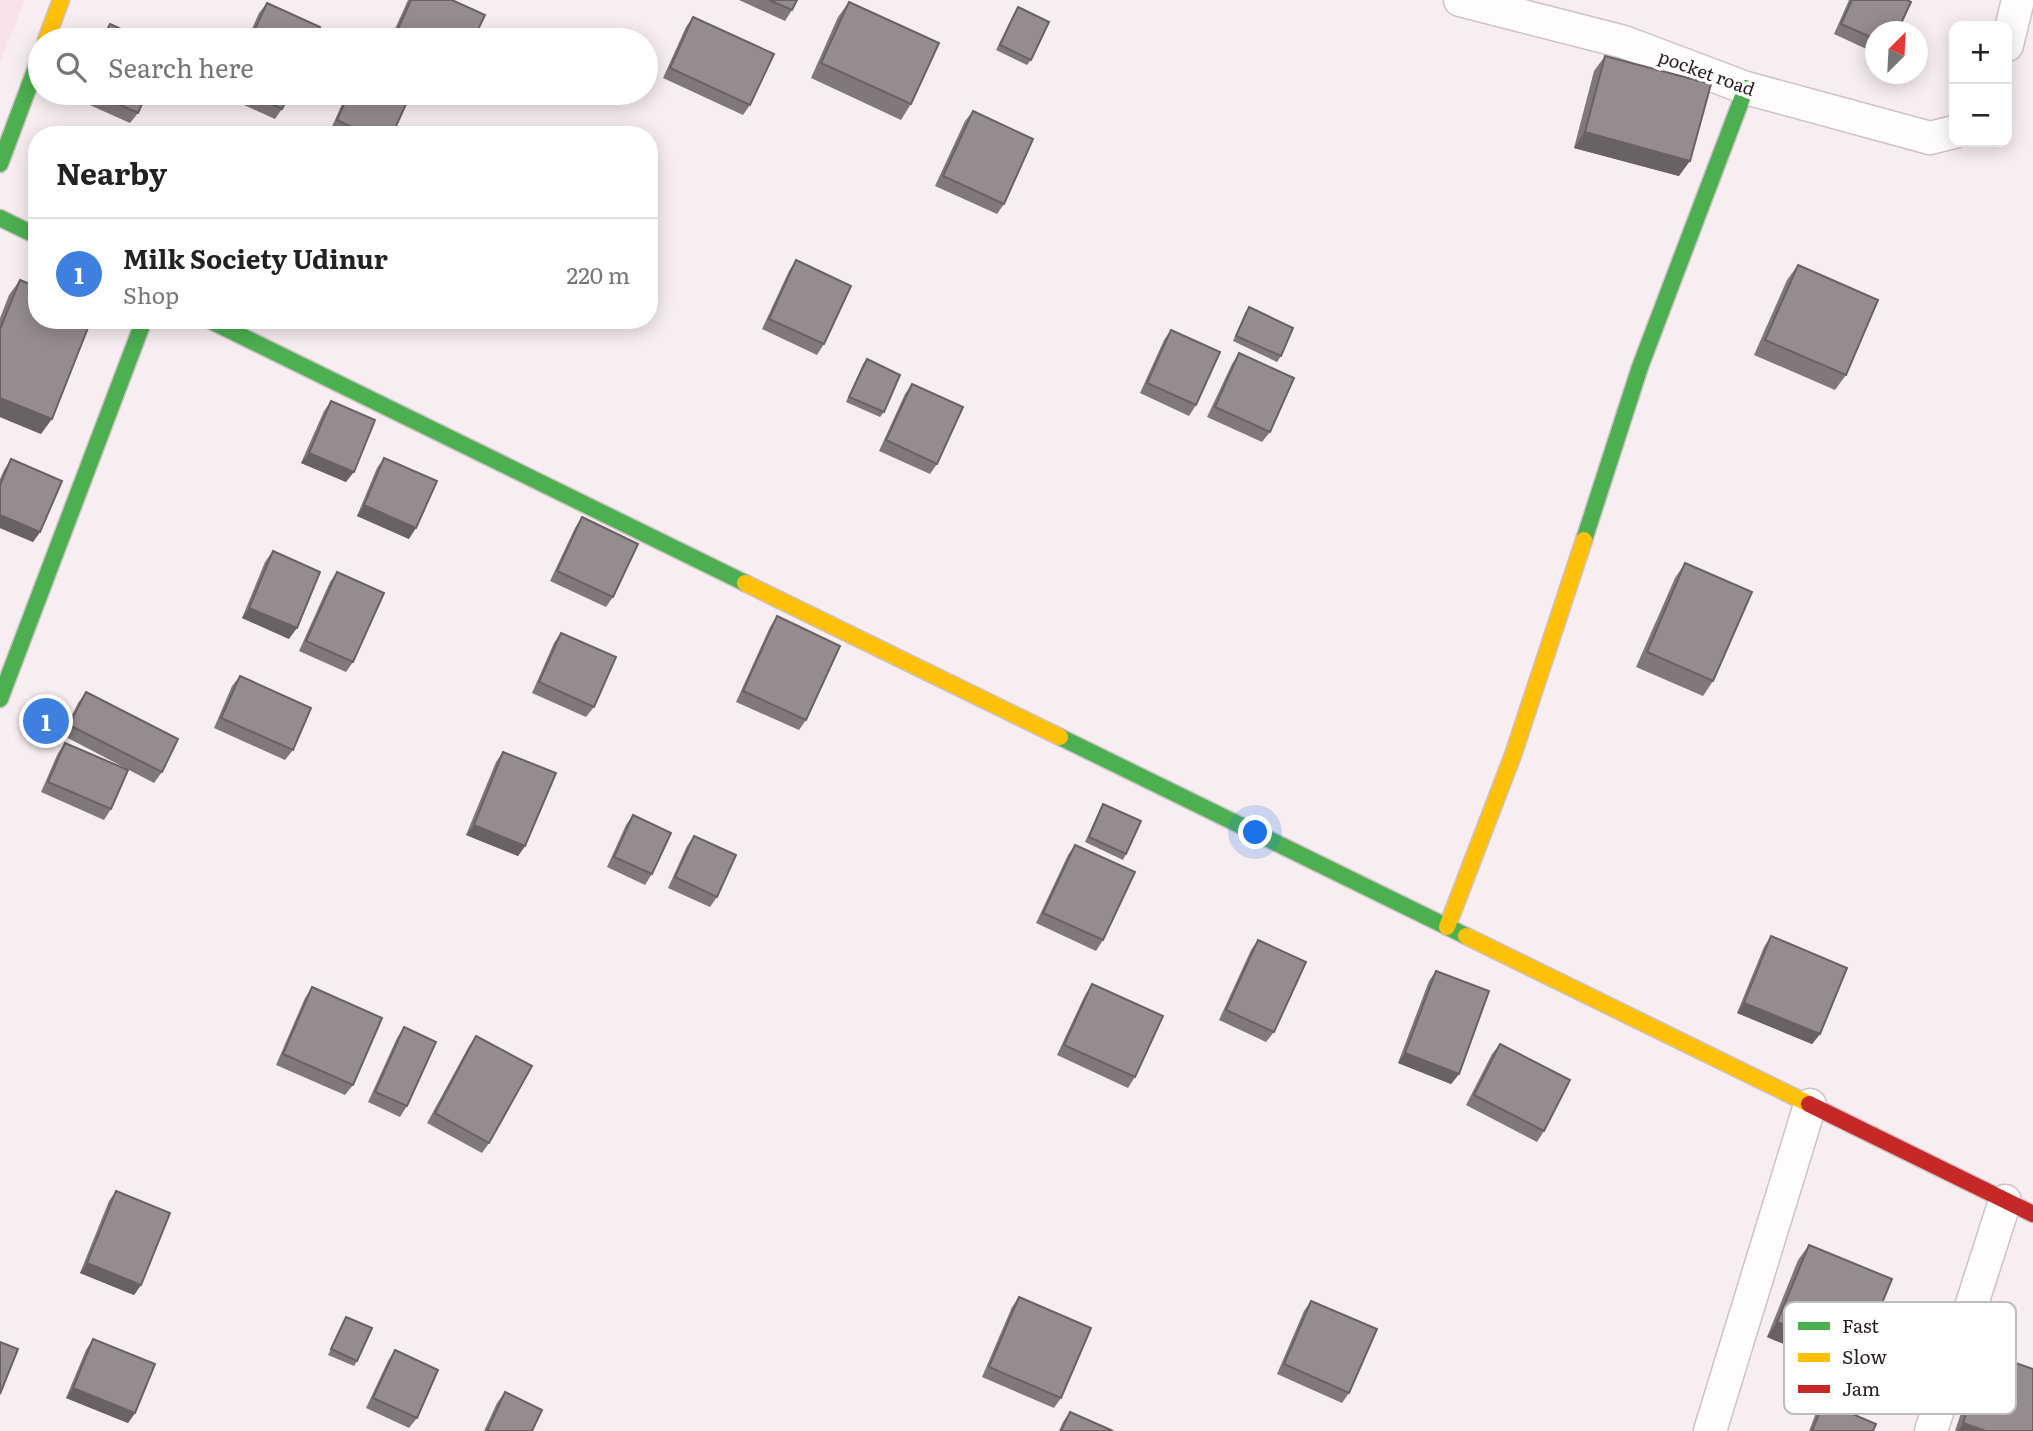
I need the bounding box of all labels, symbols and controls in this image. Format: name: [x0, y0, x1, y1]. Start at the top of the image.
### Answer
north arrow: [1865, 21, 1928, 84]
map controls: [1949, 21, 2012, 147]
button: +: [1949, 21, 2012, 84]
search box: [28, 28, 658, 105]
street label: pocket road: [1655, 42, 1759, 102]
text: Search here: [108, 47, 254, 86]
icon: search: [52, 48, 90, 86]
button: −: [1949, 84, 2012, 147]
text: Nearby: [56, 150, 167, 194]
text: Milk Society Udinur: [123, 238, 388, 277]
text: 1: [74, 257, 84, 291]
text: 220 m: [566, 257, 630, 291]
text: Shop: [123, 277, 179, 311]
pin: 1: [23, 695, 69, 747]
your location: [1238, 815, 1272, 849]
legend: [1784, 1302, 2016, 1414]
text: Fast: [1842, 1311, 1879, 1339]
text: Slow: [1842, 1342, 1887, 1370]
text: Jam: [1842, 1374, 1880, 1402]

